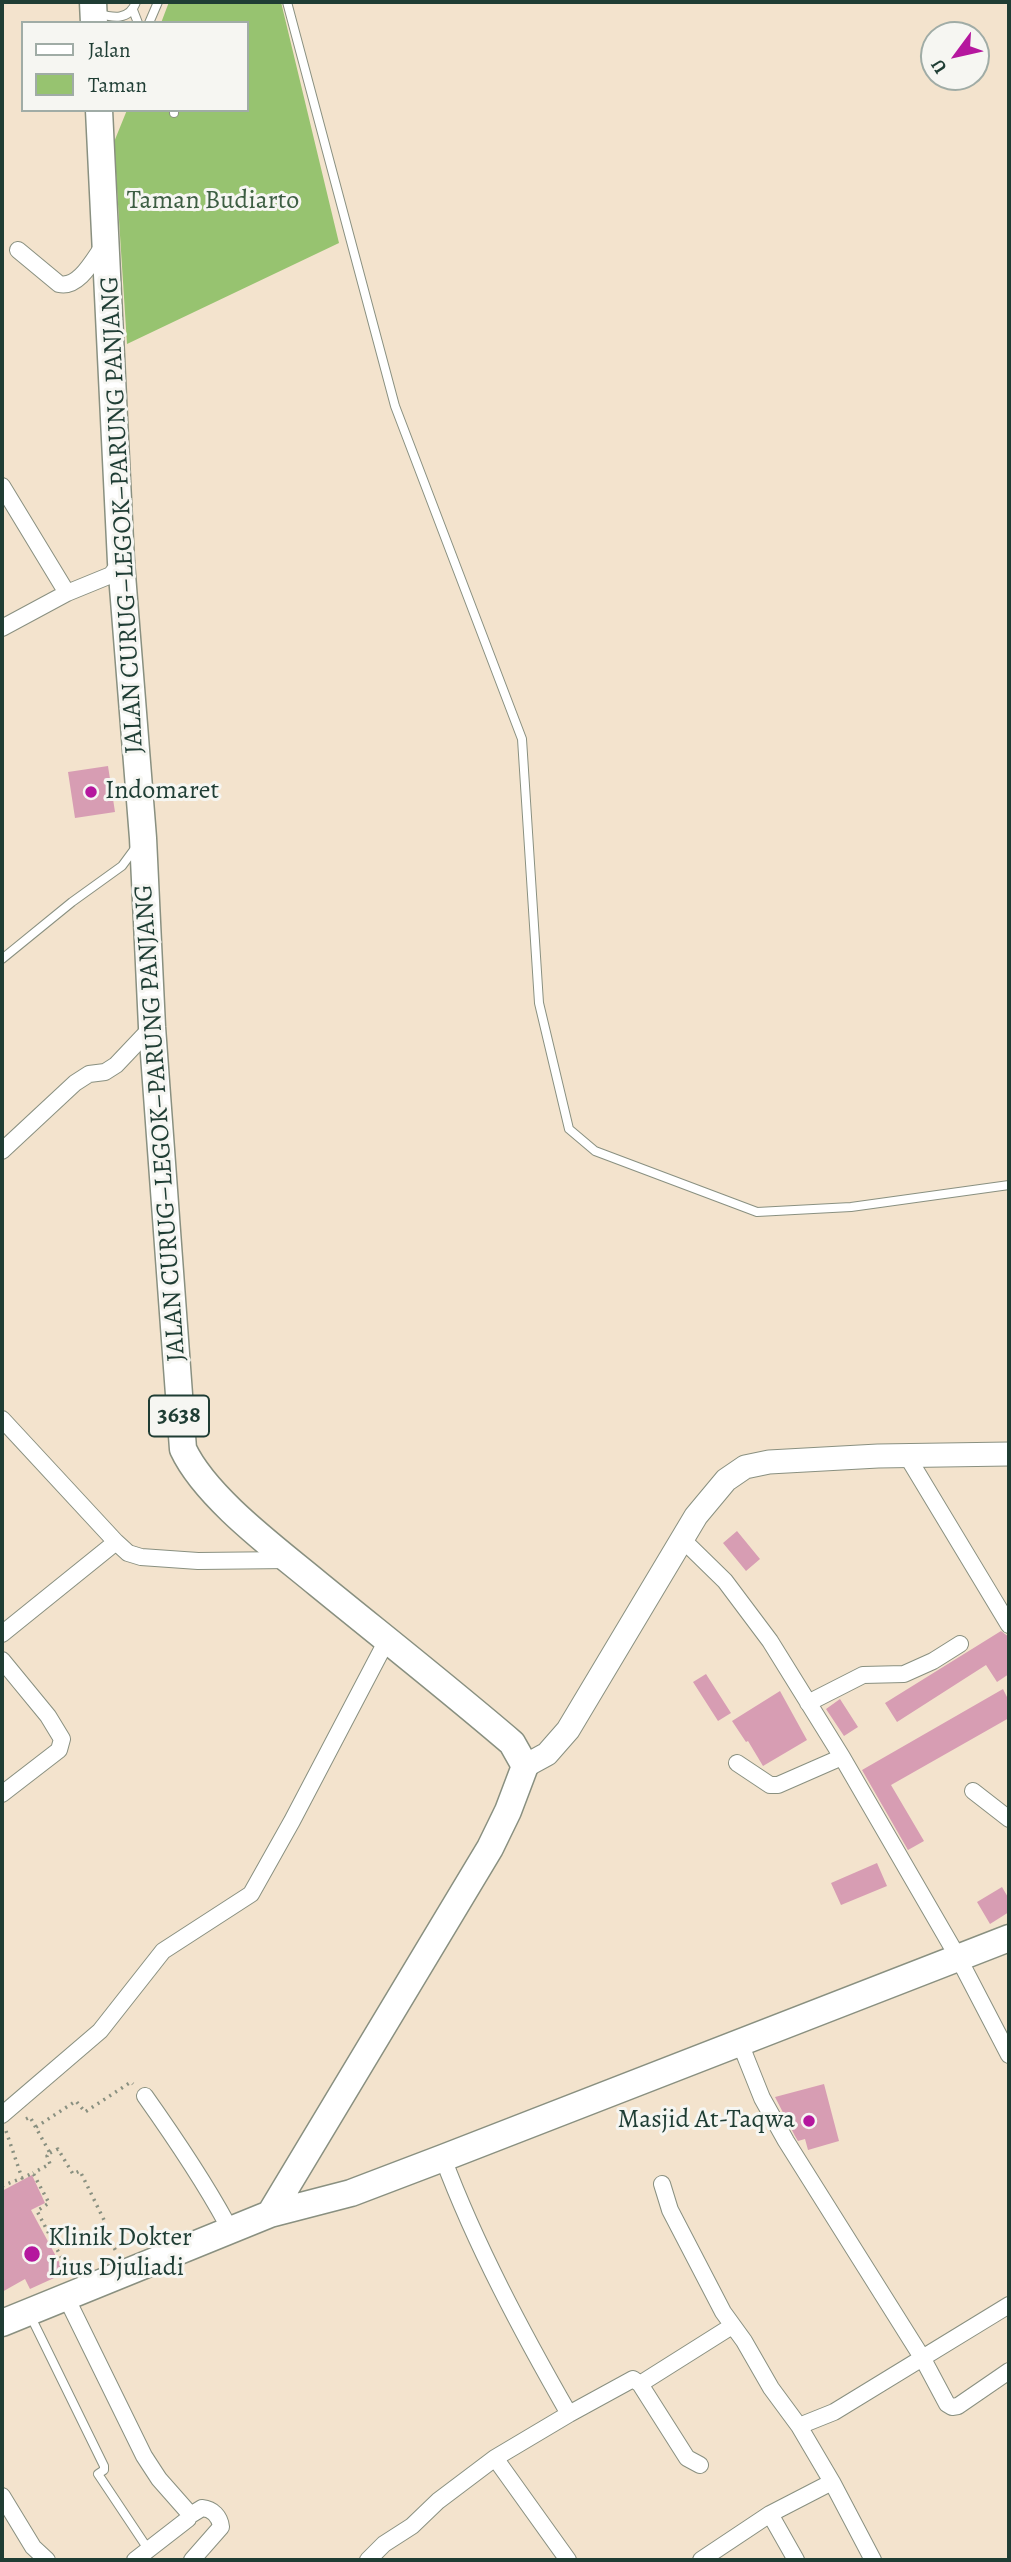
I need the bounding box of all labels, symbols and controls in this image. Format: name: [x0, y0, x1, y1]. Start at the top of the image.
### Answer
legend: [21, 21, 248, 112]
north arrow: [920, 21, 990, 91]
text: Jalan: [88, 36, 130, 64]
text: U: [925, 54, 953, 79]
text: Taman: [88, 71, 147, 99]
park label: Taman Budiarto: [127, 186, 299, 218]
street label: JALAN CURUG–LEGOK–PARUNG PANJANG: [95, 275, 151, 755]
place label: Indomaret: [105, 776, 219, 808]
marker: Indomaret: [83, 784, 99, 800]
street label: JALAN CURUG–LEGOK–PARUNG PANJANG: [129, 883, 193, 1363]
road number: 3638: [149, 1396, 209, 1436]
place label: Masjid At-Taqwa: [617, 2105, 795, 2137]
marker: Masjid At-Taqwa: [801, 2113, 817, 2129]
place label: Klinik Dokter Lius Djuliadi: [48, 2223, 192, 2284]
marker: Klinik Dokter Lius Djuliadi: [22, 2244, 42, 2264]

